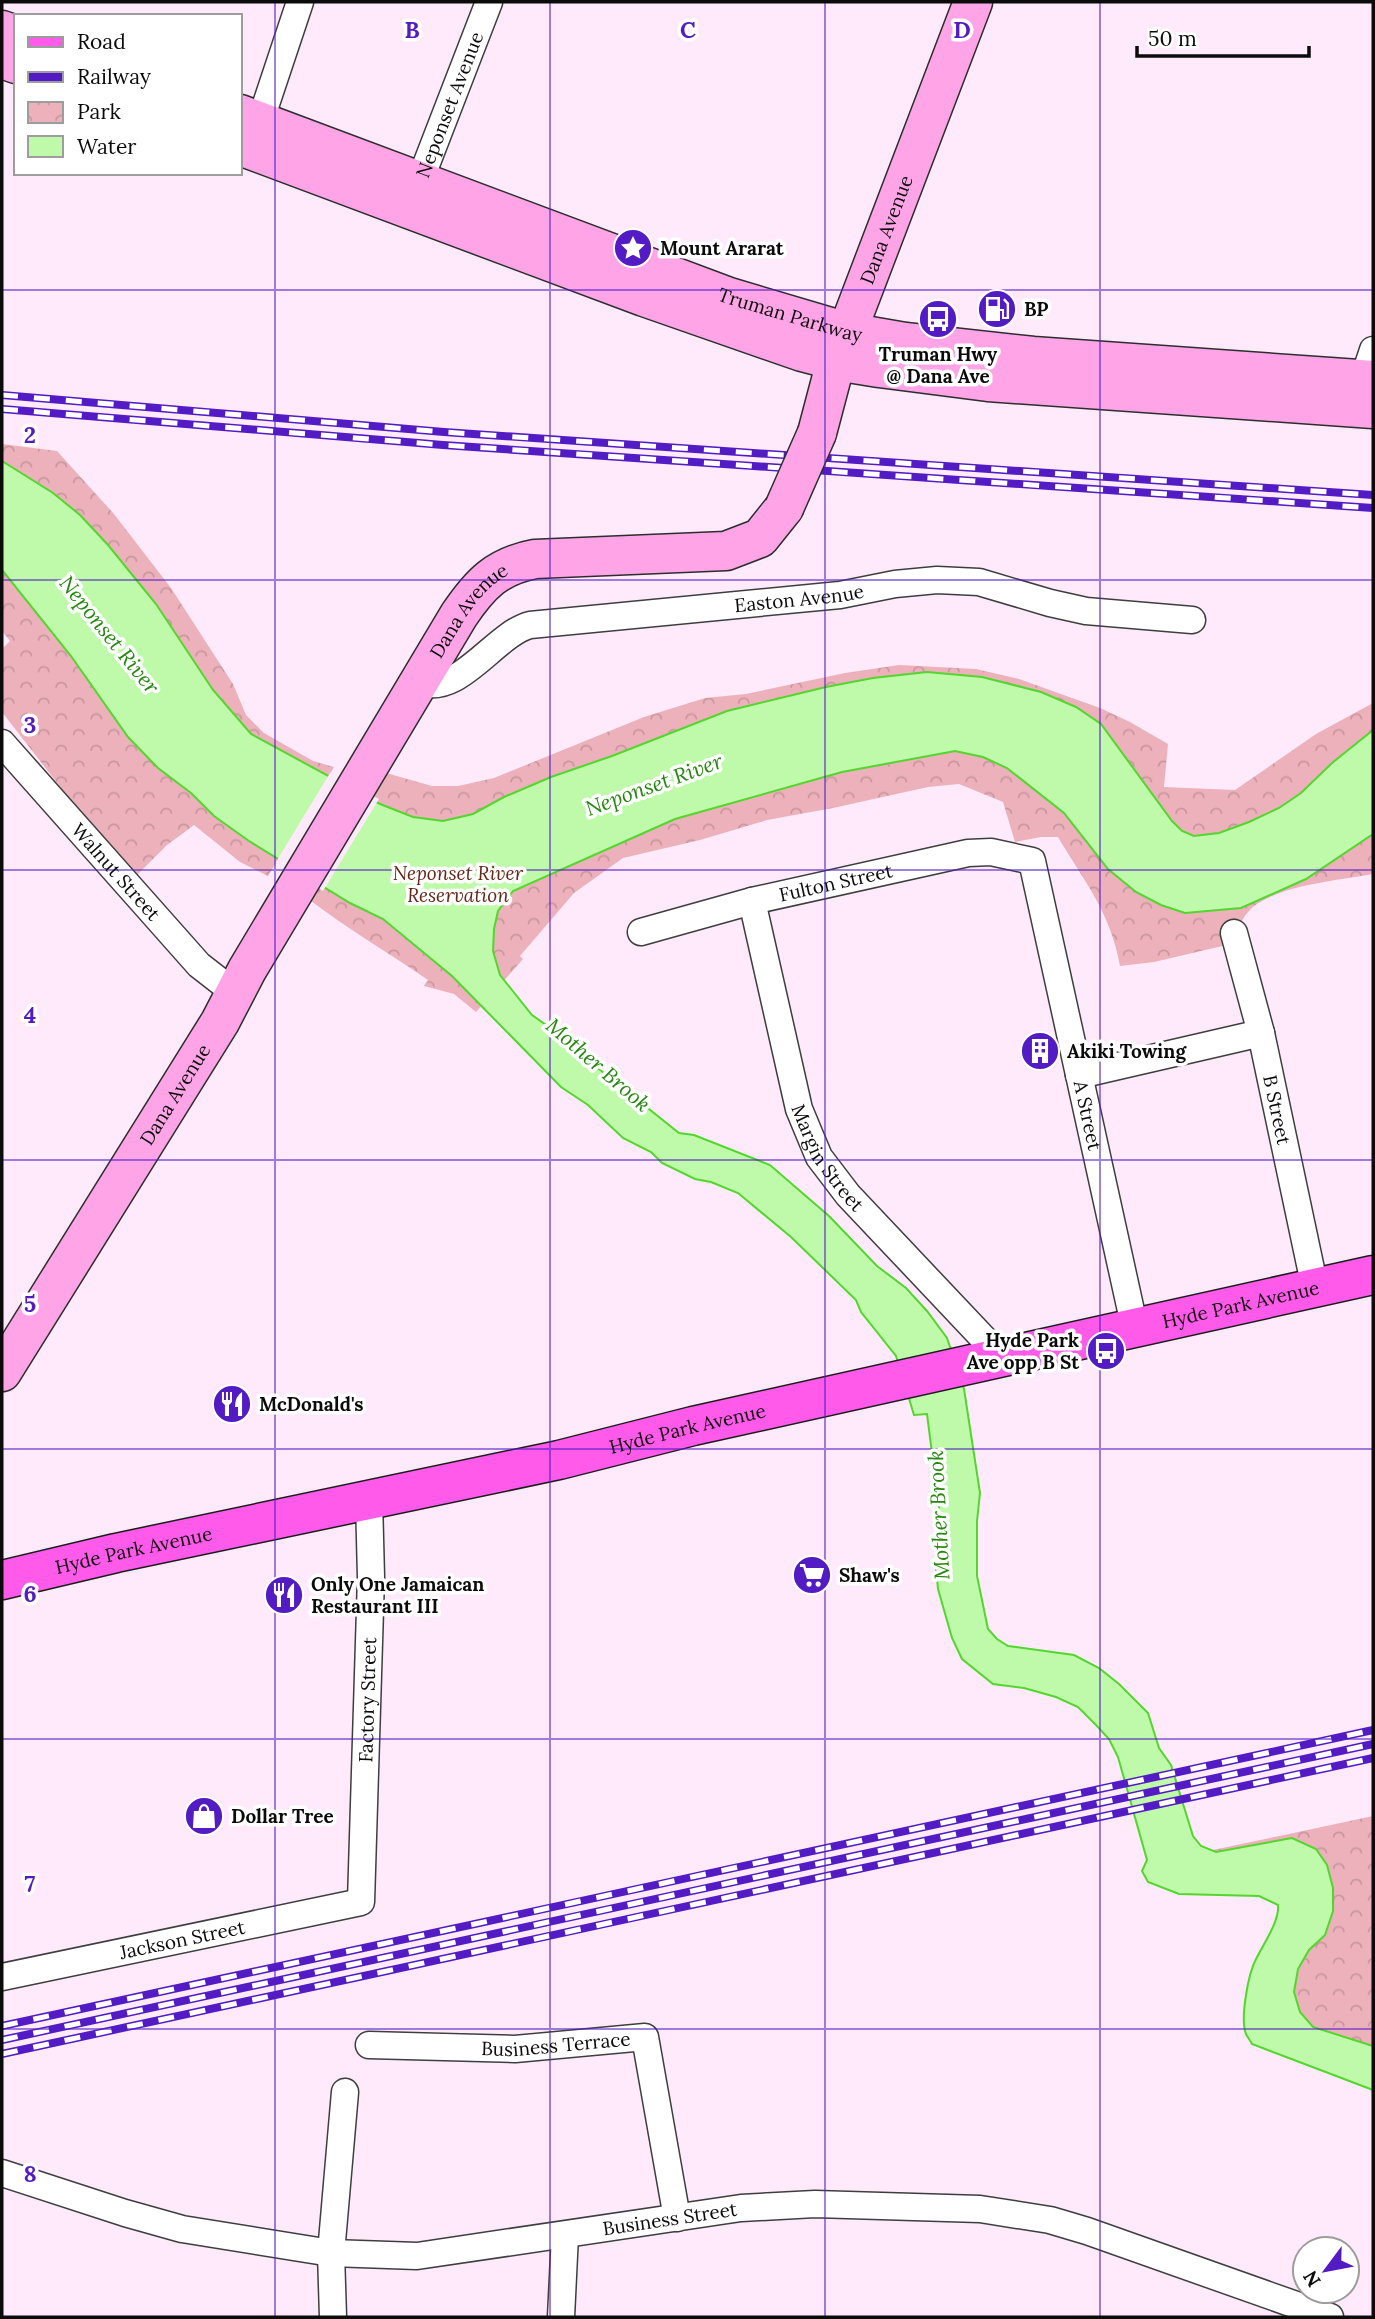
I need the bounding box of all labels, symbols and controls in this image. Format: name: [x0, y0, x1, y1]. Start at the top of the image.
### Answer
legend: [14, 14, 242, 175]
scale bar: [1137, 14, 1308, 58]
text: B: [404, 15, 420, 44]
text: C: [680, 15, 696, 44]
text: D: [953, 15, 971, 44]
text: 50 m: [1148, 25, 1197, 52]
text: Road: [77, 28, 126, 55]
street label: Neponset Avenue: [410, 28, 488, 181]
text: Railway: [77, 63, 151, 90]
text: Park: [77, 98, 121, 125]
text: Water: [77, 133, 136, 160]
street label: Dana Avenue: [854, 172, 918, 288]
place icon: Mount Ararat: [612, 227, 654, 269]
place label: Mount Ararat: [660, 236, 785, 260]
street label: Truman Parkway: [715, 282, 864, 346]
fuel station icon: BP: [976, 288, 1018, 330]
place label: BP: [1024, 297, 1049, 321]
bus stop icon: Truman Hwy @ Dana Ave: [917, 298, 959, 340]
place label: Truman Hwy @ Dana Ave: [879, 342, 998, 388]
text: 2: [24, 420, 36, 449]
street label: Dana Avenue: [424, 558, 512, 662]
water label: Neponset River: [54, 570, 166, 700]
street label: Easton Avenue: [733, 579, 866, 617]
text: 3: [24, 710, 36, 739]
water label: Neponset River: [581, 747, 727, 822]
street label: Walnut Street: [67, 818, 166, 926]
street label: Fulton Street: [777, 858, 895, 907]
park label: Neponset River Reservation: [393, 861, 524, 907]
text: 4: [24, 1000, 36, 1029]
water label: Mother Brook: [540, 1012, 656, 1117]
building icon: Akiki Towing: [1019, 1030, 1061, 1072]
street label: Dana Avenue: [134, 1039, 215, 1149]
place label: Akiki Towing: [1067, 1039, 1187, 1063]
street label: B Street: [1258, 1073, 1296, 1147]
street label: A Street: [1068, 1077, 1107, 1153]
street label: Margin Street: [786, 1100, 870, 1217]
street label: Hyde Park Avenue: [1160, 1275, 1321, 1333]
text: 5: [24, 1289, 36, 1318]
place label: Hyde Park Ave opp B St: [967, 1328, 1080, 1374]
bus stop icon: Hyde Park Ave opp B St: [1085, 1330, 1127, 1372]
restaurant icon: McDonald's: [211, 1383, 253, 1425]
place label: McDonald's: [259, 1392, 364, 1416]
street label: Hyde Park Avenue: [607, 1398, 768, 1459]
water label: Mother Brook: [922, 1449, 955, 1581]
street label: Hyde Park Avenue: [53, 1521, 214, 1579]
supermarket icon: Shaw's: [791, 1554, 833, 1596]
place label: Shaw's: [839, 1563, 900, 1587]
place label: Only One Jamaican Restaurant III: [311, 1572, 484, 1618]
restaurant icon: Only One Jamaican Restaurant III: [263, 1574, 305, 1616]
text: 6: [23, 1579, 37, 1608]
street label: Factory Street: [353, 1636, 381, 1763]
shop icon: Dollar Tree: [183, 1795, 225, 1837]
place label: Dollar Tree: [231, 1804, 334, 1828]
text: 7: [25, 1869, 36, 1898]
street label: Jackson Street: [116, 1914, 248, 1964]
street label: Business Terrace: [481, 2026, 631, 2061]
text: 8: [23, 2159, 37, 2188]
street label: Business Street: [601, 2197, 739, 2240]
north arrow: [1291, 2235, 1361, 2305]
text: N: [1297, 2266, 1326, 2292]

